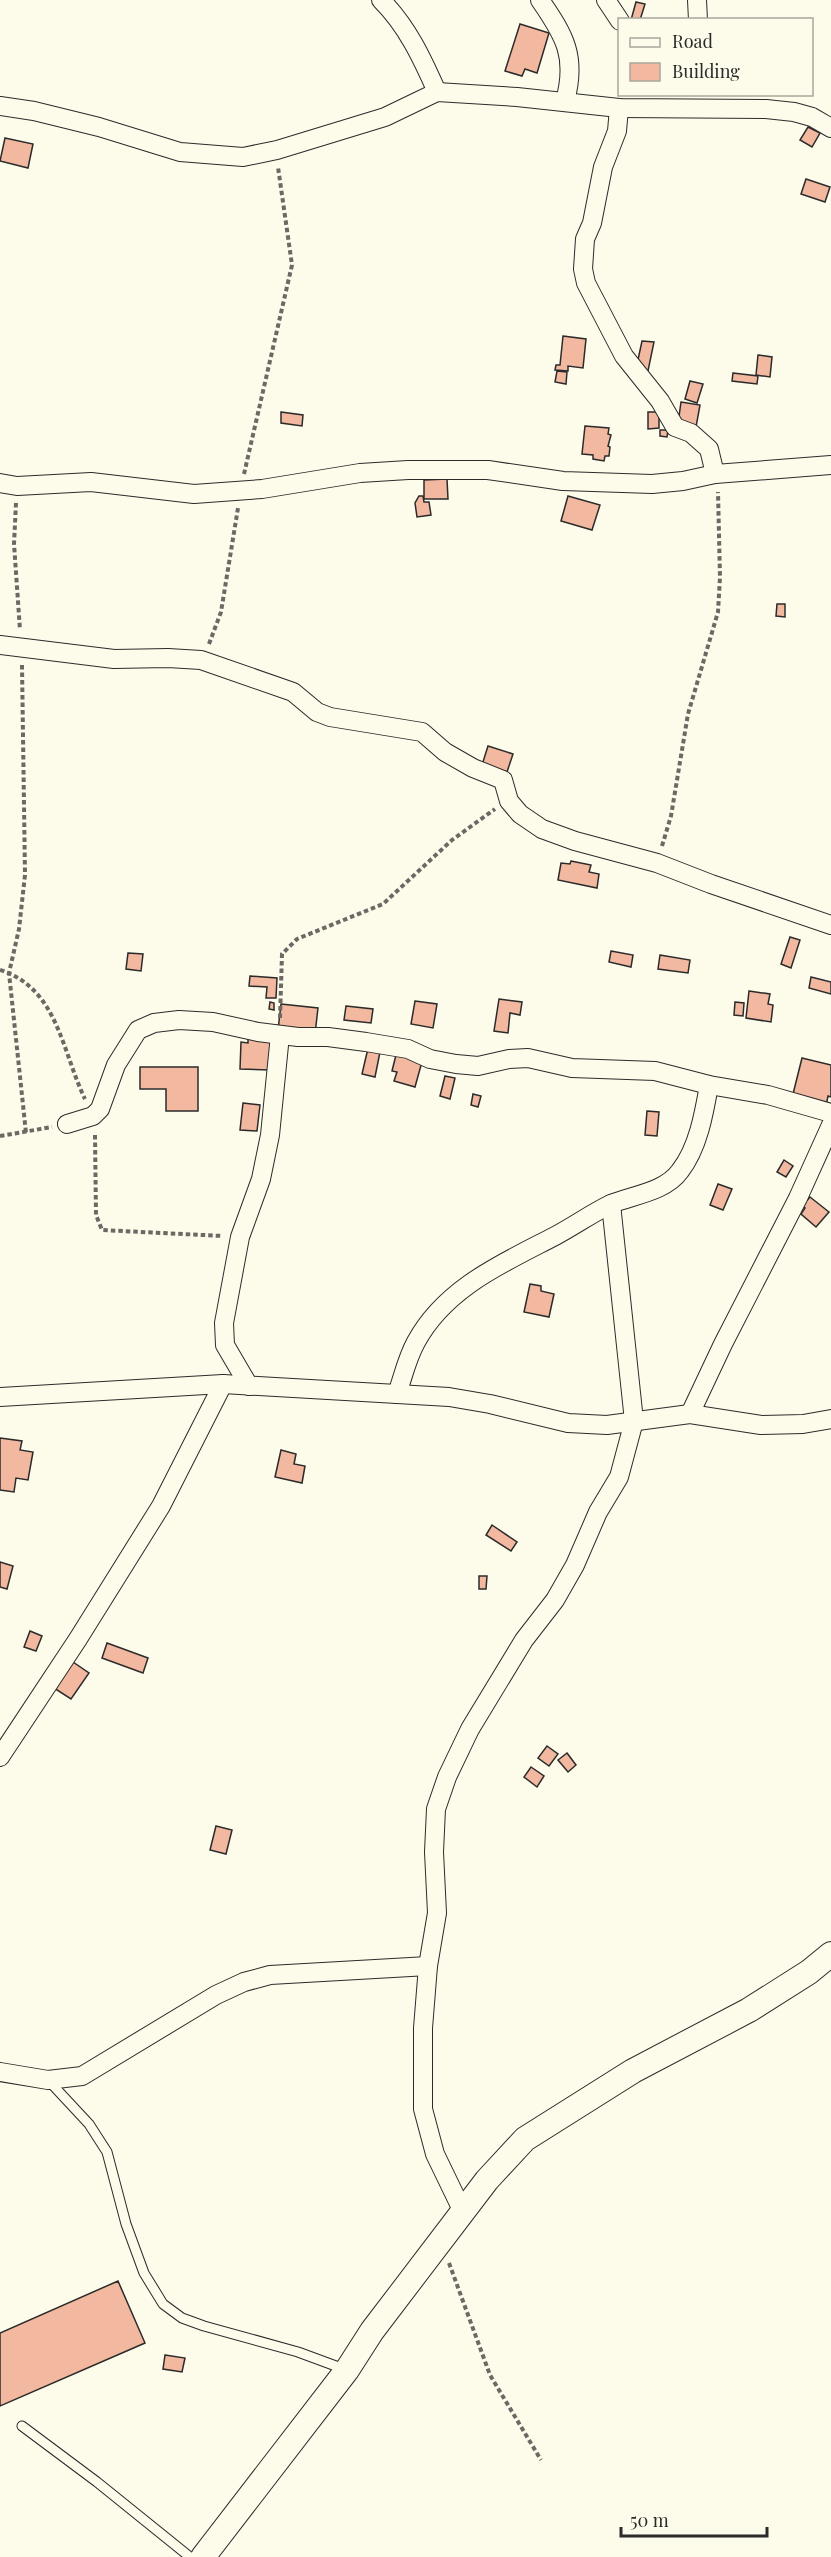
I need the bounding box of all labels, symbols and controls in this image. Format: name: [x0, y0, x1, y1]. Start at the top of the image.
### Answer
legend: [618, 18, 813, 96]
text: Road: [672, 29, 713, 53]
text: Building: [672, 59, 740, 83]
scale bar: [621, 2500, 766, 2538]
text: 50 m: [630, 2508, 669, 2532]

